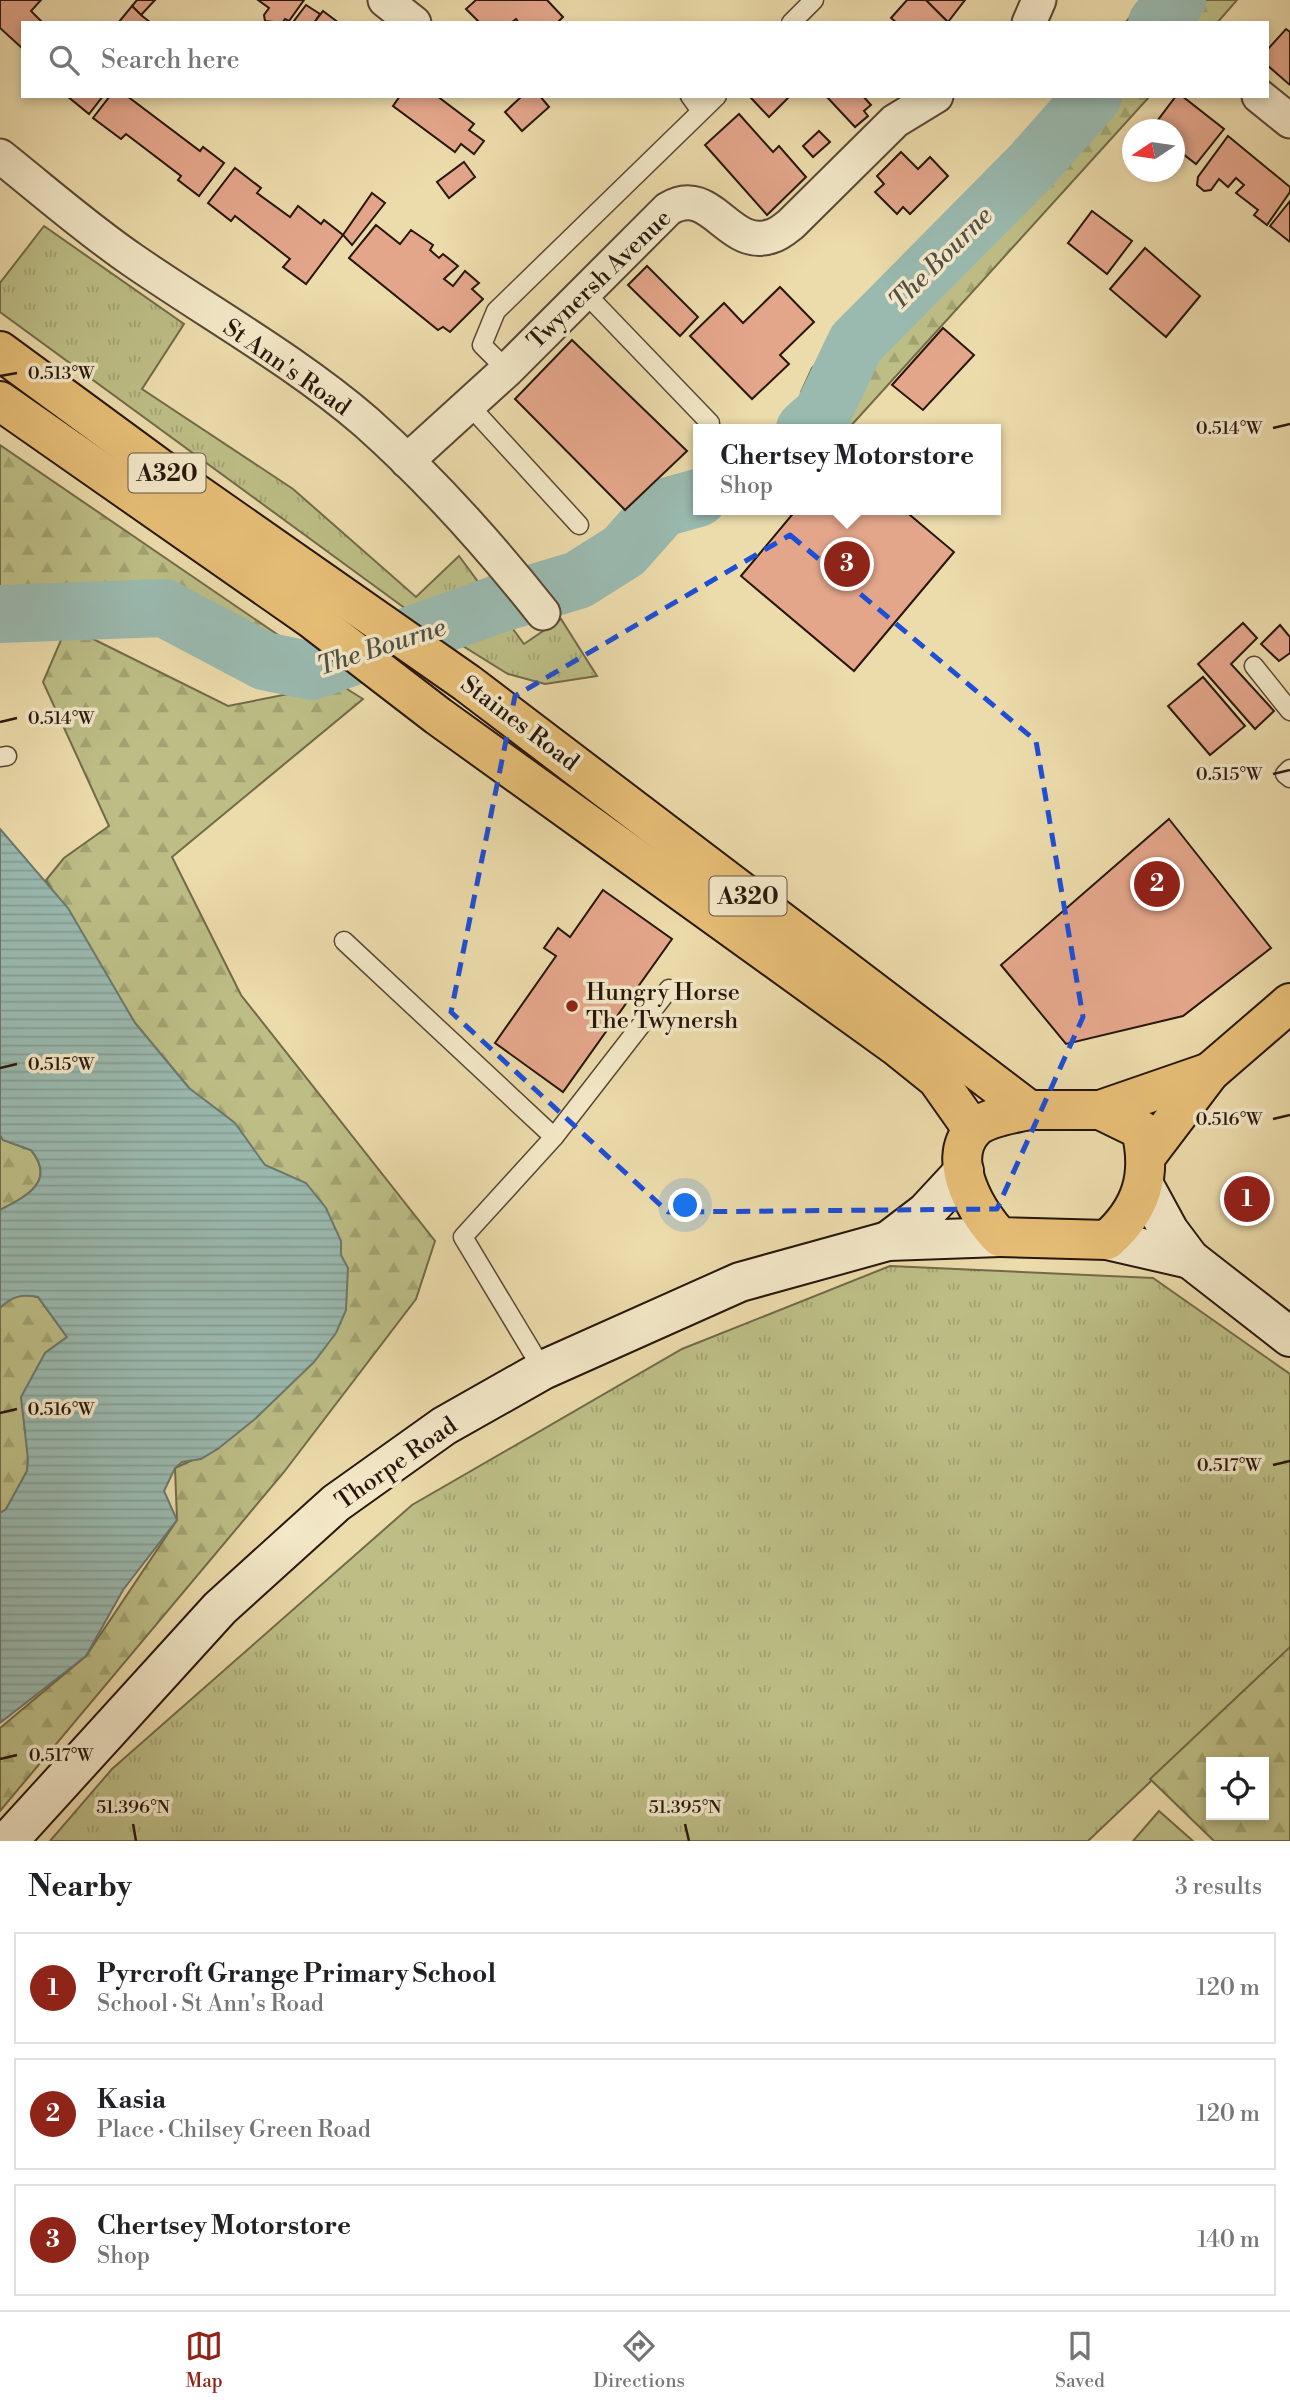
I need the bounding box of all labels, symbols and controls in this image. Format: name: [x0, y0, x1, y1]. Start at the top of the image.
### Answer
search box: [21, 21, 1269, 98]
icon: search: [45, 41, 83, 79]
text: Search here: [101, 44, 240, 76]
north arrow: [1122, 119, 1185, 182]
water label: The Bourne: [882, 200, 999, 317]
street label: Twynersh Avenue: [521, 203, 678, 356]
street label: St Ann's Road: [217, 313, 356, 423]
text: 0.513°W: [28, 362, 95, 385]
text: 0.514°W: [1196, 417, 1263, 440]
popup: [693, 424, 1001, 515]
text: Chertsey Motorstore: [720, 440, 974, 472]
road number: A320: [128, 453, 206, 492]
text: Shop: [720, 472, 773, 500]
pin: 3: [824, 538, 870, 590]
water label: The Bourne: [313, 611, 450, 683]
street label: Staines Road: [454, 670, 585, 778]
text: 0.514°W: [28, 707, 95, 730]
text: 0.515°W: [1196, 763, 1263, 786]
pin: 2: [1134, 858, 1180, 910]
road number: A320: [710, 876, 786, 916]
place label: Hungry Horse The Twynersh: [586, 978, 740, 1036]
marker: Hungry Horse The Twynersh: [564, 998, 580, 1014]
text: 0.515°W: [28, 1053, 95, 1076]
text: 0.516°W: [1196, 1108, 1263, 1131]
pin: 1: [1224, 1173, 1270, 1225]
your location: [668, 1188, 702, 1222]
text: 0.516°W: [28, 1398, 95, 1421]
street label: Thorpe Road: [330, 1411, 464, 1517]
text: 0.517°W: [1197, 1454, 1262, 1477]
text: 0.517°W: [29, 1744, 94, 1767]
map controls: [1206, 1757, 1269, 1820]
button: locate: [1206, 1757, 1269, 1820]
text: 51.396°N: [96, 1796, 170, 1819]
text: 51.395°N: [649, 1796, 722, 1819]
text: Nearby: [28, 1868, 132, 1906]
text: 3 results: [1175, 1873, 1262, 1901]
text: Pyrcroft Grange Primary School: [97, 1958, 496, 1990]
text: 1: [47, 1974, 59, 2002]
text: 120 m: [1196, 1974, 1260, 2002]
text: School · St Ann's Road: [97, 1990, 324, 2018]
text: Kasia: [97, 2084, 166, 2116]
text: 2: [46, 2100, 60, 2128]
text: 120 m: [1196, 2100, 1260, 2128]
text: Place · Chilsey Green Road: [97, 2116, 371, 2144]
text: Chertsey Motorstore: [97, 2210, 351, 2242]
text: 3: [46, 2226, 60, 2254]
text: 140 m: [1197, 2226, 1260, 2254]
text: Shop: [97, 2242, 150, 2270]
tab: Map: [185, 2327, 223, 2393]
tab: Directions: [593, 2327, 685, 2393]
tab: Saved: [1055, 2327, 1105, 2393]

